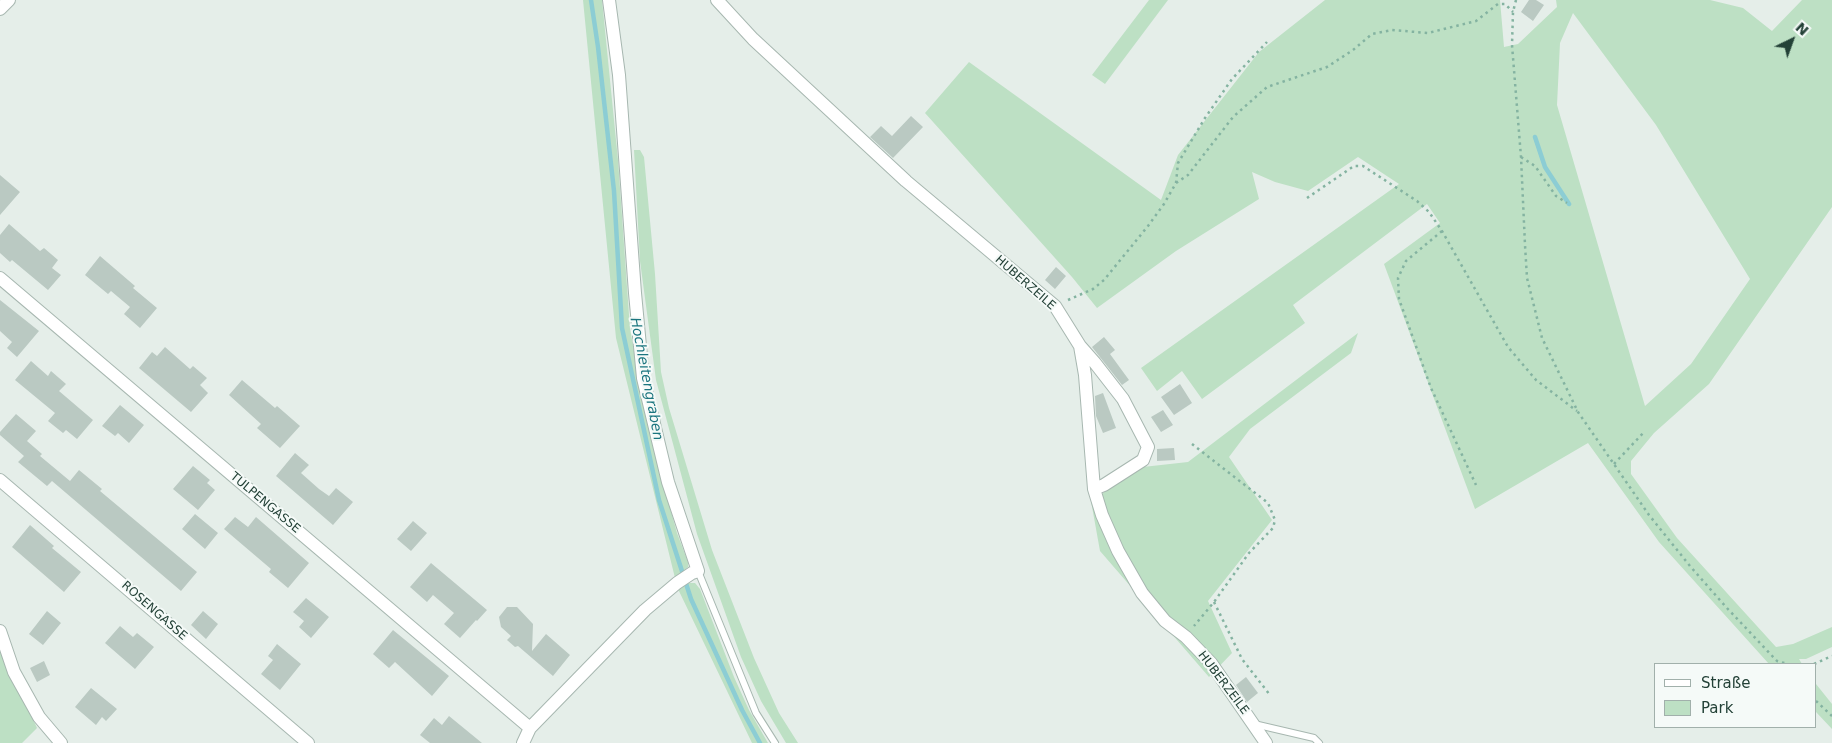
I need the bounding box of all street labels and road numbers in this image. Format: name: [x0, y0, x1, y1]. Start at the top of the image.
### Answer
street label: HUBERZEILE: [992, 253, 1058, 313]
street label: TULPENGASSE: [227, 470, 303, 536]
street label: ROSENGASSE: [118, 579, 190, 643]
street label: HUBERZEILE: [1195, 648, 1251, 718]

